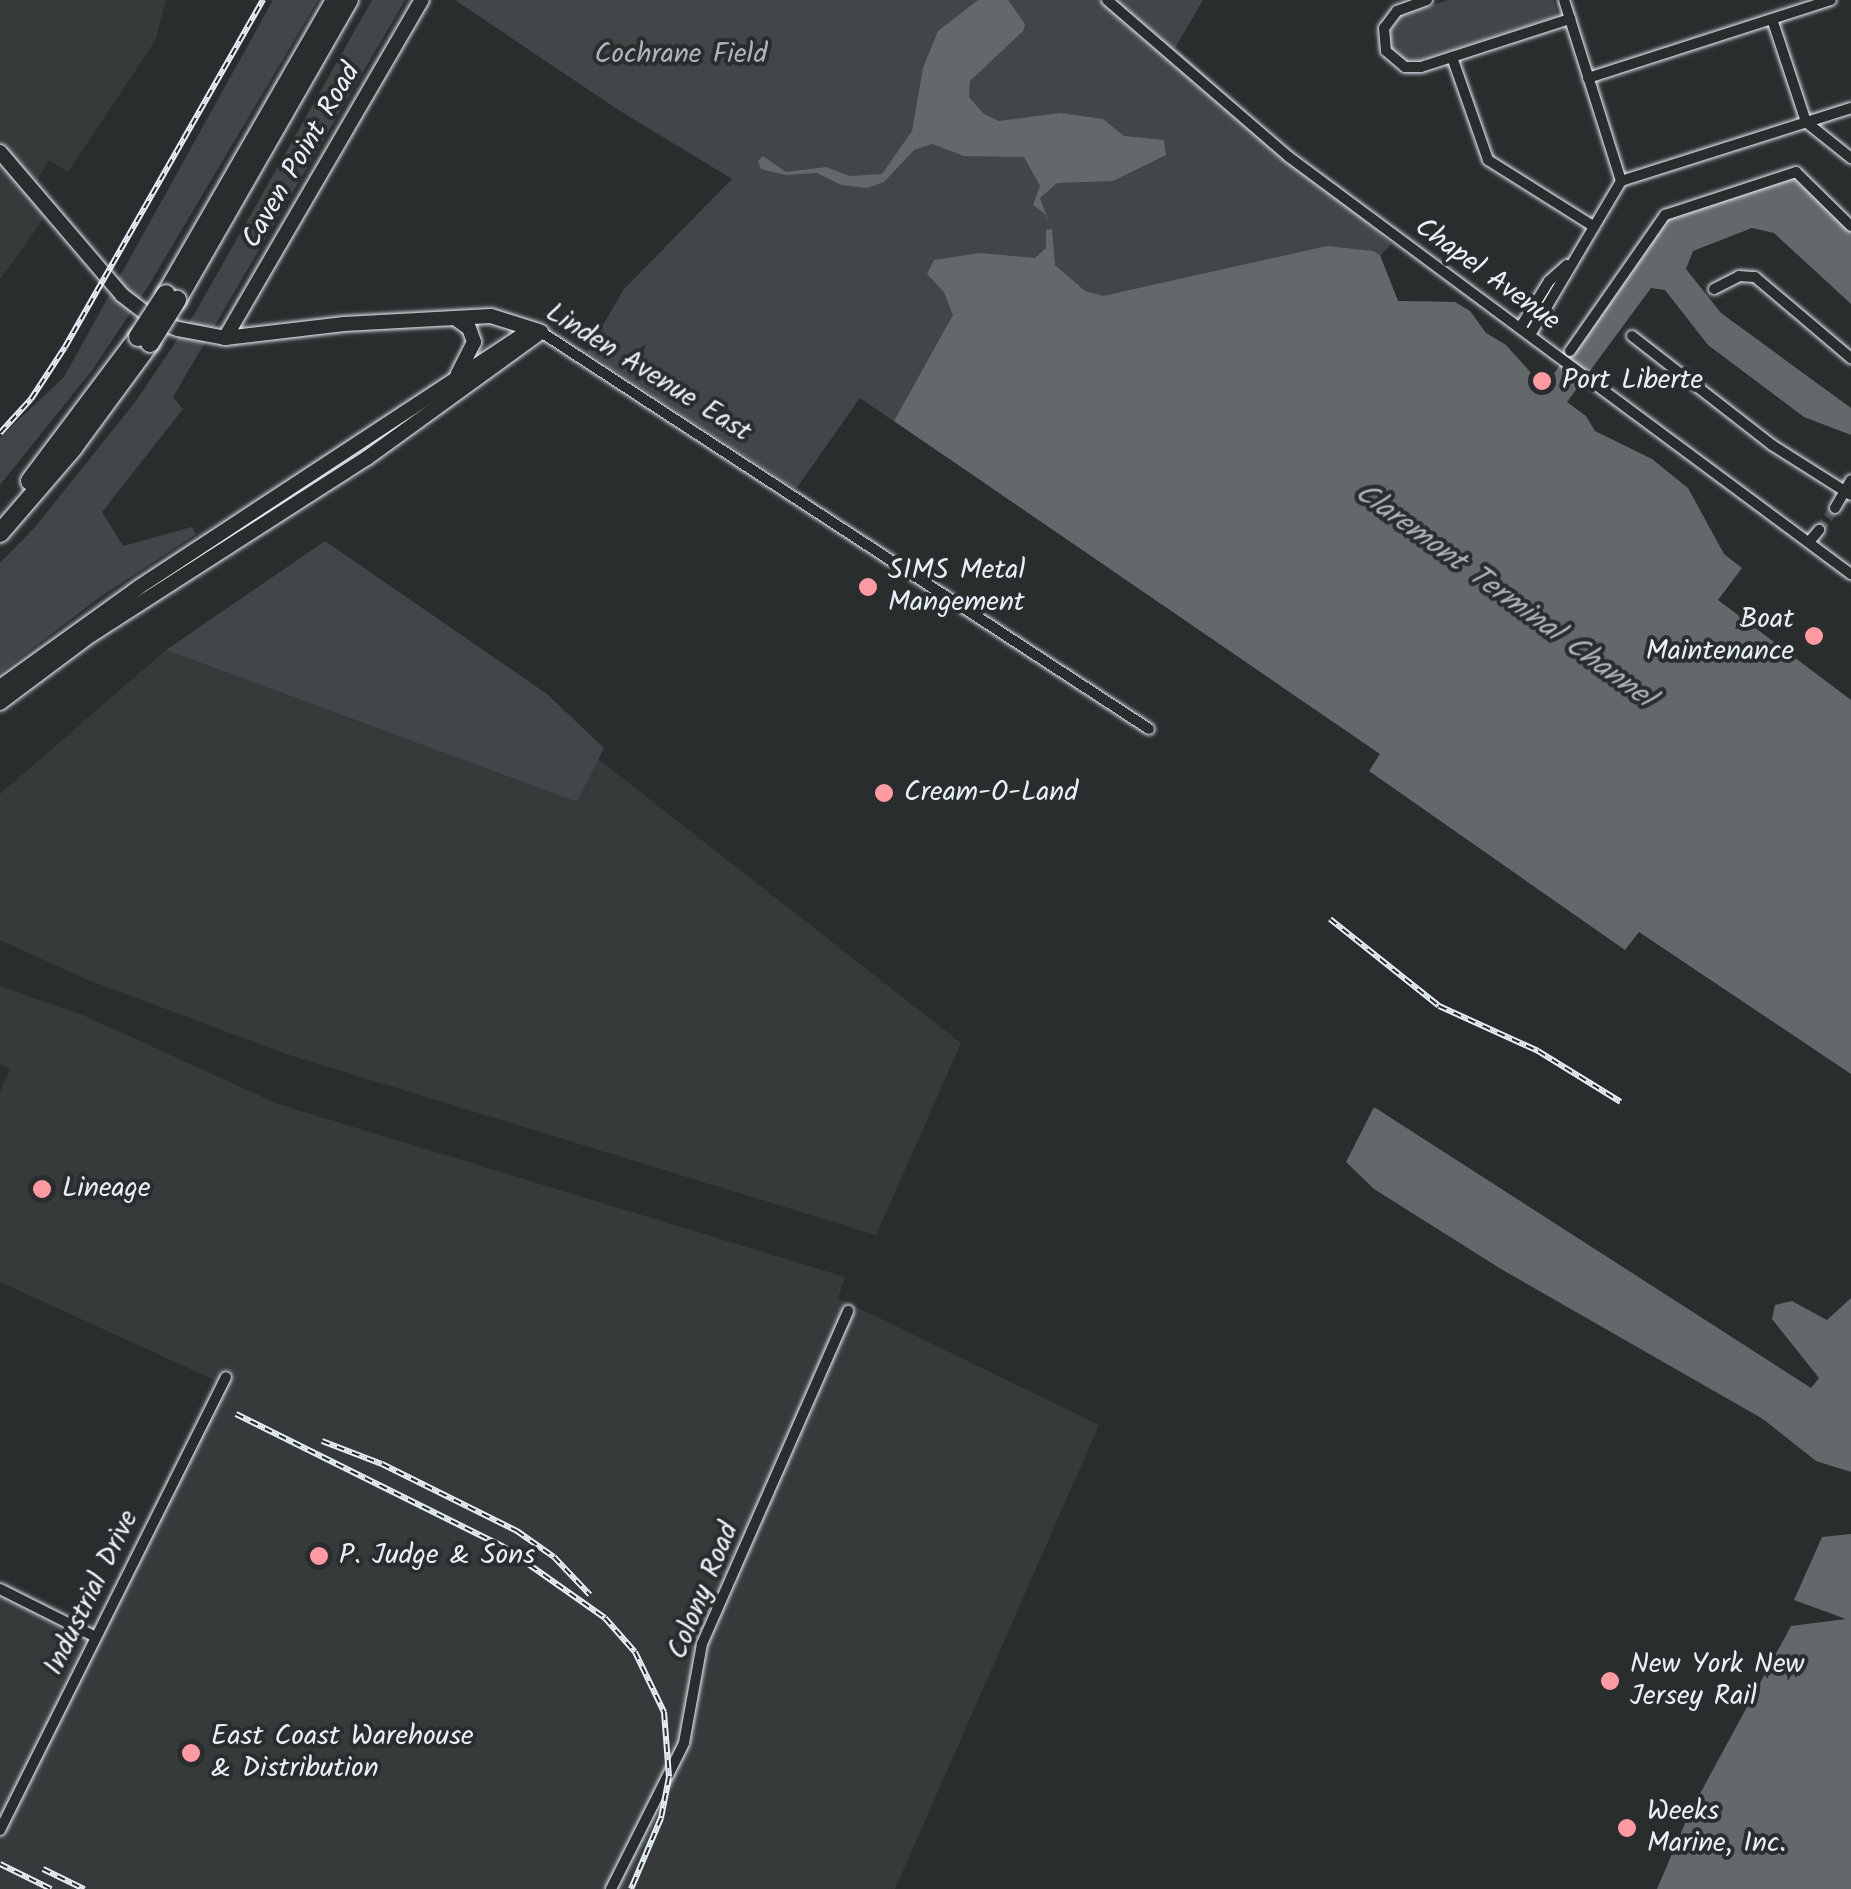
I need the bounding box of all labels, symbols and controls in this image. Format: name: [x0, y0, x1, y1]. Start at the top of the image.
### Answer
park label: Cochrane Field: [595, 38, 767, 72]
street label: Caven Point Road: [235, 57, 369, 255]
street label: Chapel Avenue: [1408, 211, 1566, 339]
street label: Linden Avenue East: [539, 296, 757, 450]
place label: Port Liberte: [1562, 364, 1703, 398]
marker: Port Liberte: [1531, 370, 1553, 392]
water label: Claremont Terminal Channel: [1347, 475, 1661, 717]
place label: SIMS Metal Mangement: [888, 554, 1025, 620]
marker: SIMS Metal Mangement: [857, 576, 879, 598]
place label: Boat Maintenance: [1646, 603, 1794, 669]
marker: Boat Maintenance: [1803, 625, 1825, 647]
place label: Cream-O-Land: [904, 776, 1078, 810]
marker: Cream-O-Land: [873, 782, 895, 804]
place label: Lineage: [62, 1172, 151, 1206]
marker: Lineage: [31, 1178, 53, 1200]
street label: Industrial Drive: [38, 1505, 146, 1681]
street label: Colony Road: [661, 1518, 747, 1664]
place label: P. Judge & Sons: [339, 1539, 535, 1573]
marker: P. Judge & Sons: [308, 1545, 330, 1567]
place label: New York New Jersey Rail: [1630, 1648, 1804, 1714]
marker: New York New Jersey Rail: [1599, 1670, 1621, 1692]
place label: East Coast Warehouse & Distribution: [211, 1720, 474, 1786]
marker: East Coast Warehouse & Distribution: [180, 1742, 202, 1764]
place label: Weeks Marine, Inc.: [1647, 1795, 1786, 1861]
marker: Weeks Marine, Inc.: [1616, 1817, 1638, 1839]

